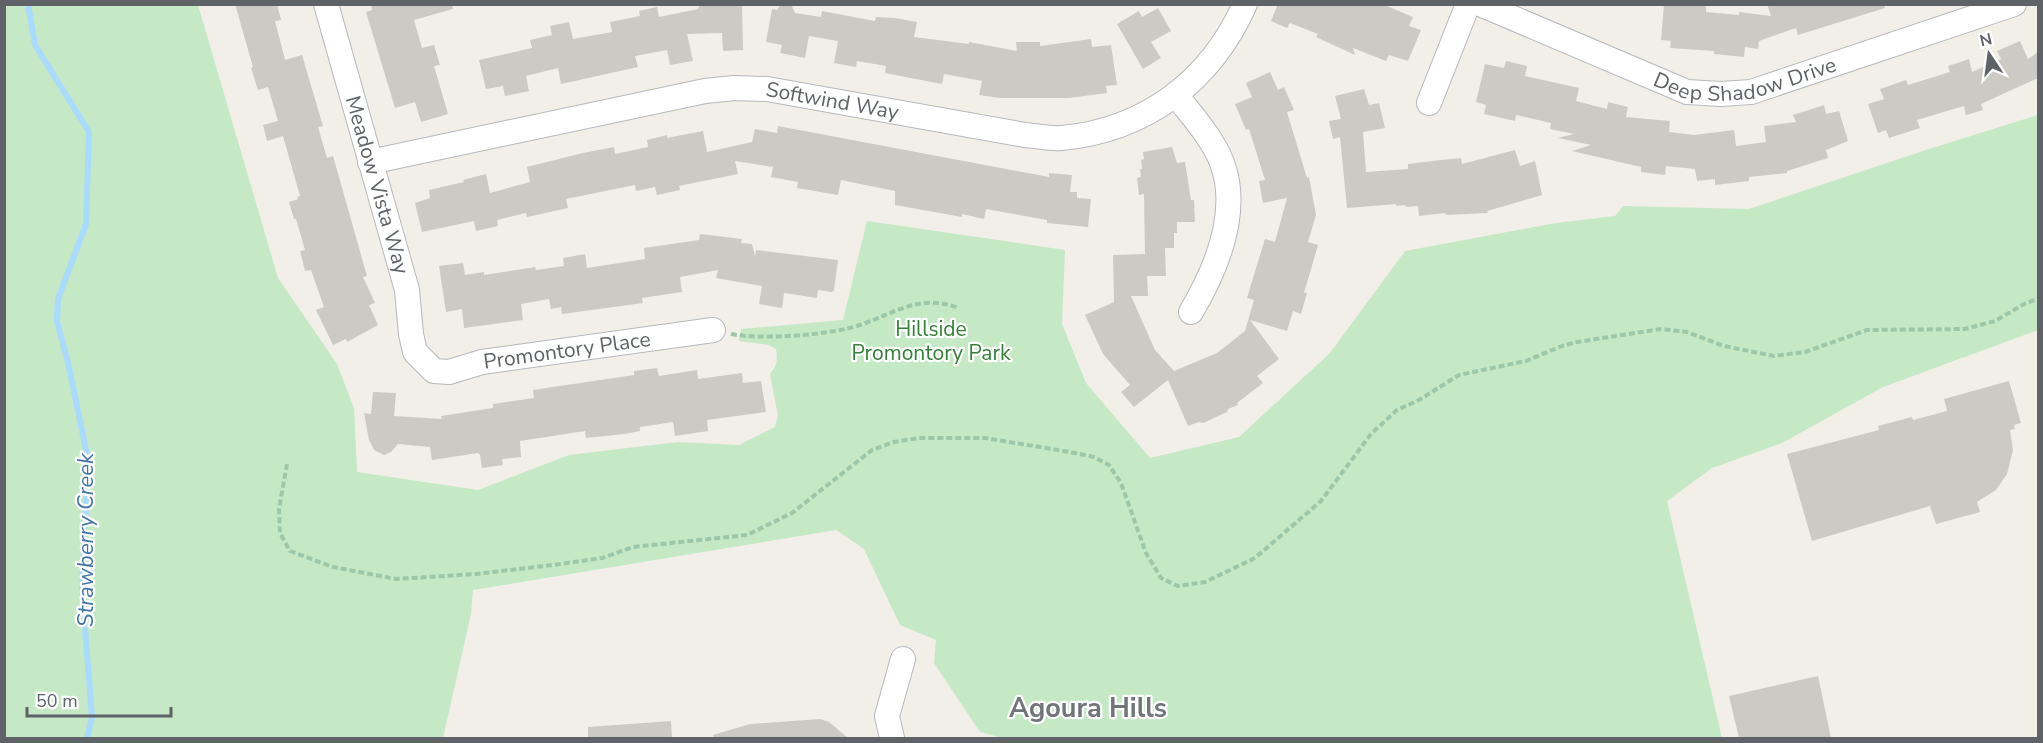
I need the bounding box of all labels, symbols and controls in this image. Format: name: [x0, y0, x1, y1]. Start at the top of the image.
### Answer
north arrow: [1959, 24, 2019, 84]
text: N: [1978, 28, 1994, 52]
street label: Deep Shadow Drive: [1649, 50, 1840, 108]
street label: Softwind Way: [764, 75, 901, 126]
street label: Meadow Vista Way: [339, 92, 416, 277]
park label: Hillside Promontory Park: [852, 315, 1011, 367]
street label: Promontory Place: [482, 325, 652, 376]
water label: Strawberry Creek: [71, 452, 101, 627]
scale bar: [27, 680, 171, 718]
text: 50 m: [36, 689, 78, 713]
district label: Agoura Hills: [1009, 690, 1167, 727]

